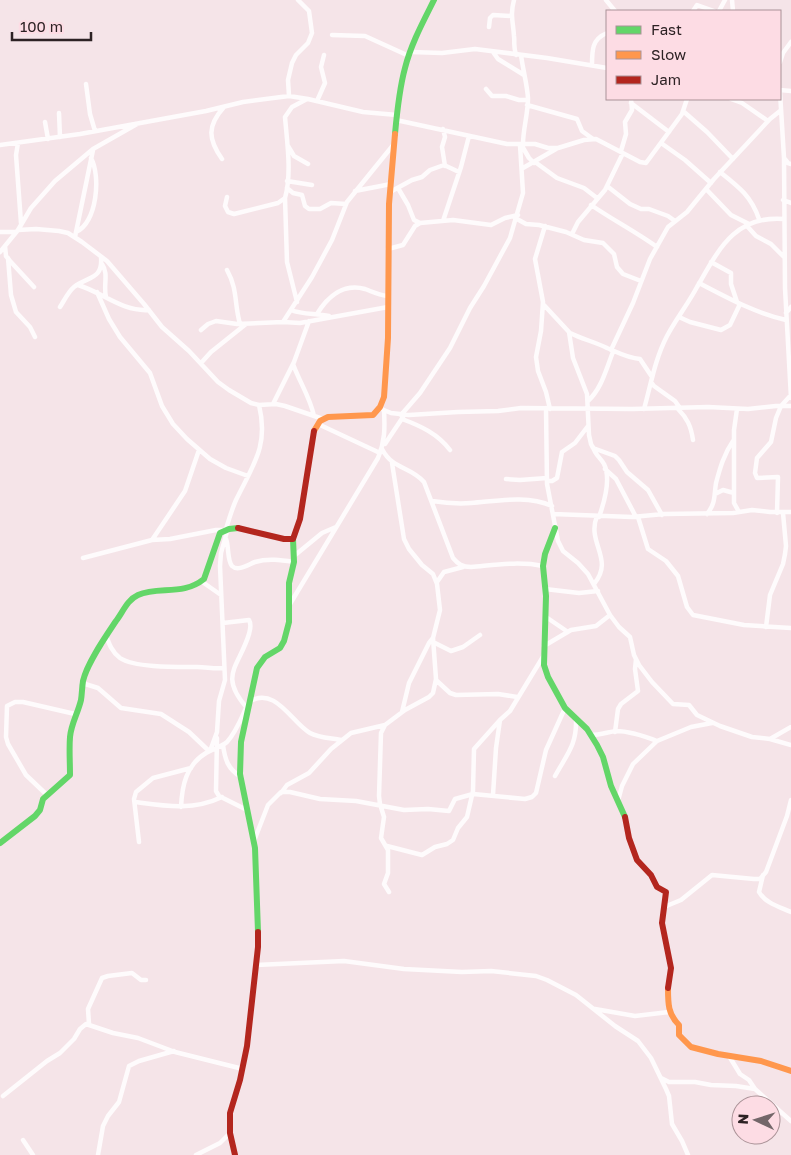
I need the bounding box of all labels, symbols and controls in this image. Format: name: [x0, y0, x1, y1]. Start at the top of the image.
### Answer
scale bar: [12, 10, 91, 42]
legend: [606, 10, 781, 100]
text: 100 m: [20, 17, 63, 35]
text: Fast: [651, 20, 682, 38]
text: Slow: [651, 45, 686, 63]
text: Jam: [651, 70, 681, 88]
north arrow: [731, 1095, 781, 1145]
text: N: [734, 1113, 751, 1125]

